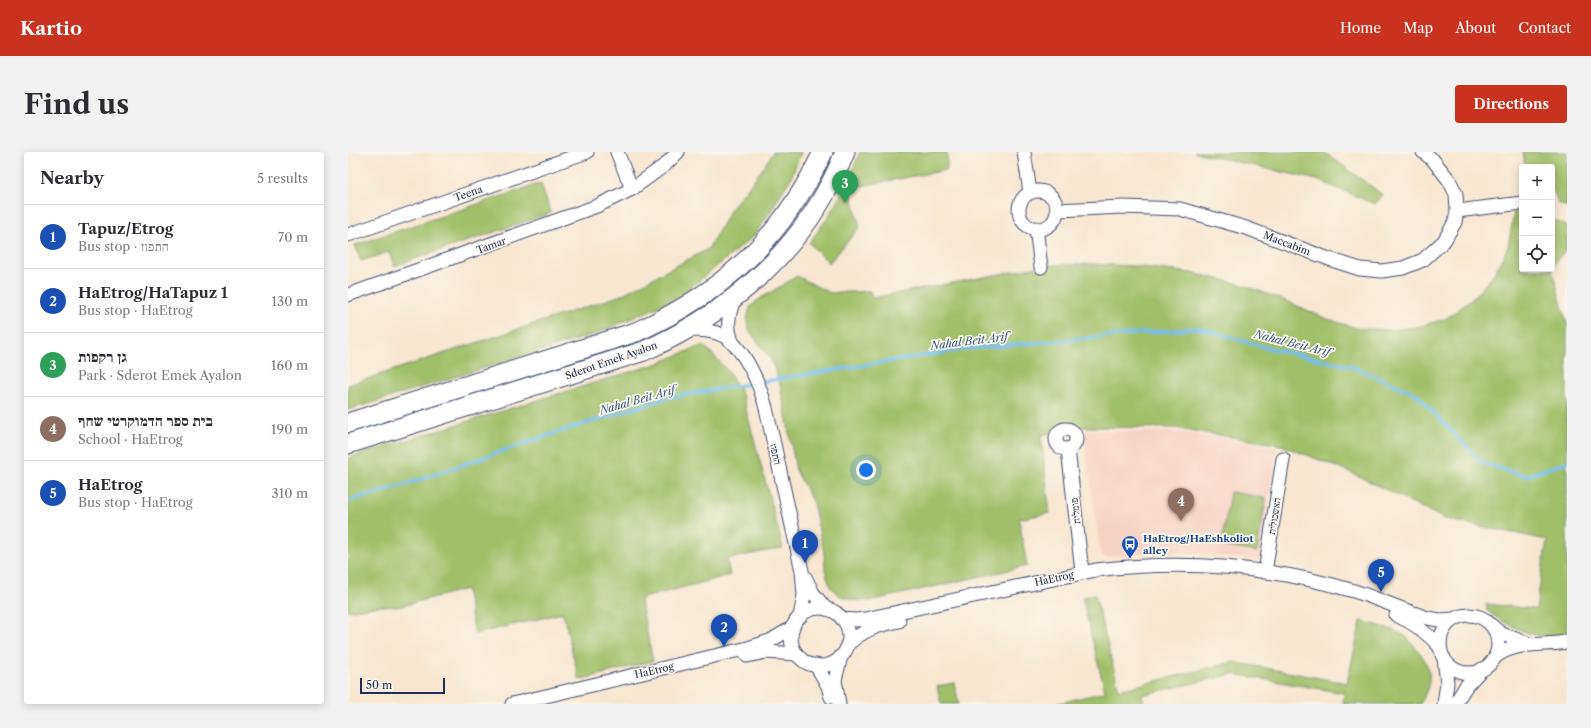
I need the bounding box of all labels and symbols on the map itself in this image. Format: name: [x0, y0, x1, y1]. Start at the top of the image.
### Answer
pin: 3: [832, 170, 858, 203]
street label: Teena: [452, 182, 485, 204]
street label: Maccabim: [1261, 229, 1313, 259]
street label: Tamar: [475, 234, 509, 257]
water label: Nahal Beit Arif: [1252, 327, 1336, 360]
water label: Nahal Beit Arif: [929, 329, 1013, 353]
street label: Sderot Emek Ayalon: [563, 338, 660, 382]
water label: Nahal Beit Arif: [597, 381, 680, 418]
street label: התפוז: [767, 442, 784, 466]
your location: [856, 460, 876, 480]
pin: 4: [1168, 488, 1194, 521]
street label: פומלית: [1067, 497, 1084, 525]
street label: האשכולית: [1265, 497, 1284, 536]
pin: 1: [792, 530, 818, 563]
place label: HaEtrog/HaEshkoliot alley: [1143, 532, 1253, 557]
bus stop icon: HaEtrog/HaEshkoliot alley: [1120, 534, 1140, 559]
pin: 5: [1368, 559, 1394, 592]
street label: HaEtrog: [1033, 568, 1076, 589]
pin: 2: [711, 614, 737, 647]
street label: HaEtrog: [633, 660, 676, 681]
scale bar: [360, 676, 445, 695]

